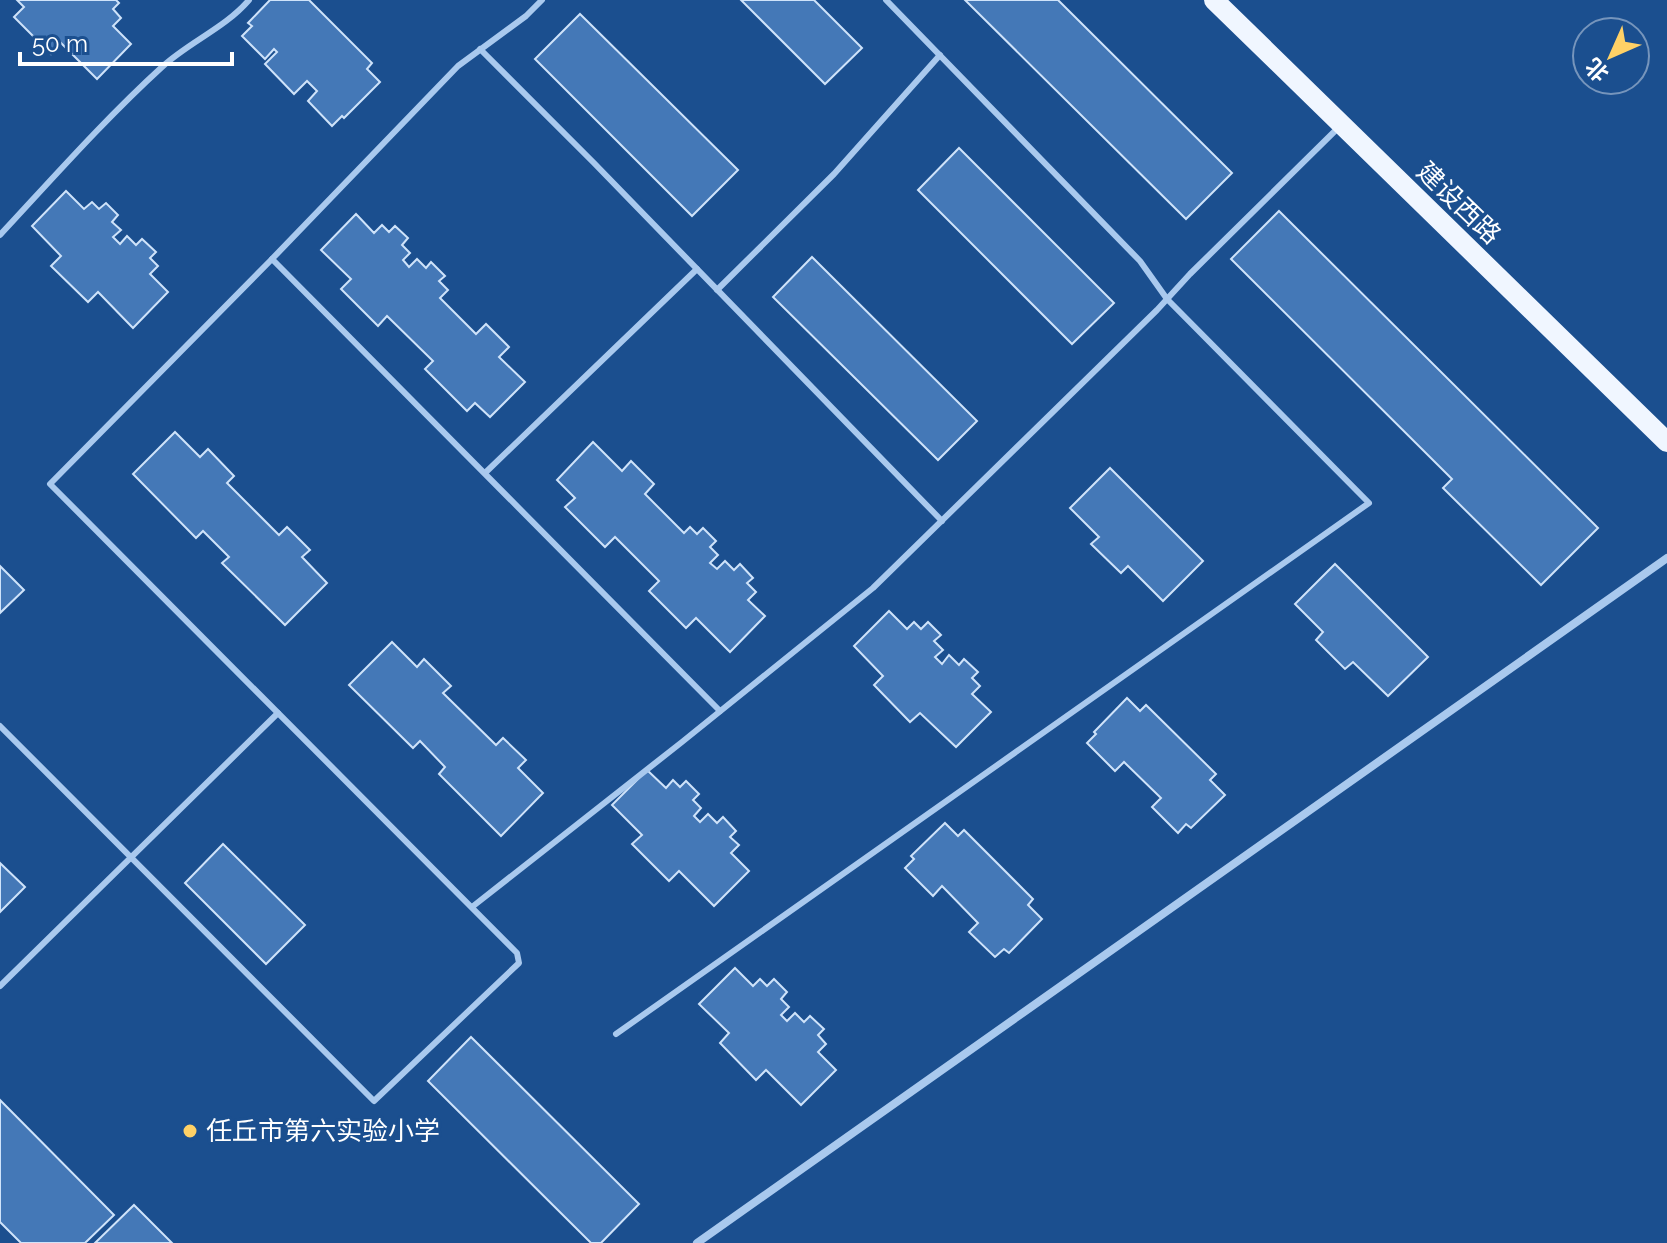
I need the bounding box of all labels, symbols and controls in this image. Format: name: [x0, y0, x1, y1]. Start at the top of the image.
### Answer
scale bar: [20, 16, 232, 66]
north arrow: [1571, 16, 1651, 96]
text: 50 m: [32, 29, 88, 58]
text: 北: [1580, 53, 1614, 87]
street label: 建设西路: [1411, 156, 1507, 250]
place label: 任丘市第六实验小学: [206, 1116, 440, 1146]
marker: 任丘市第六实验小学: [181, 1122, 199, 1140]

